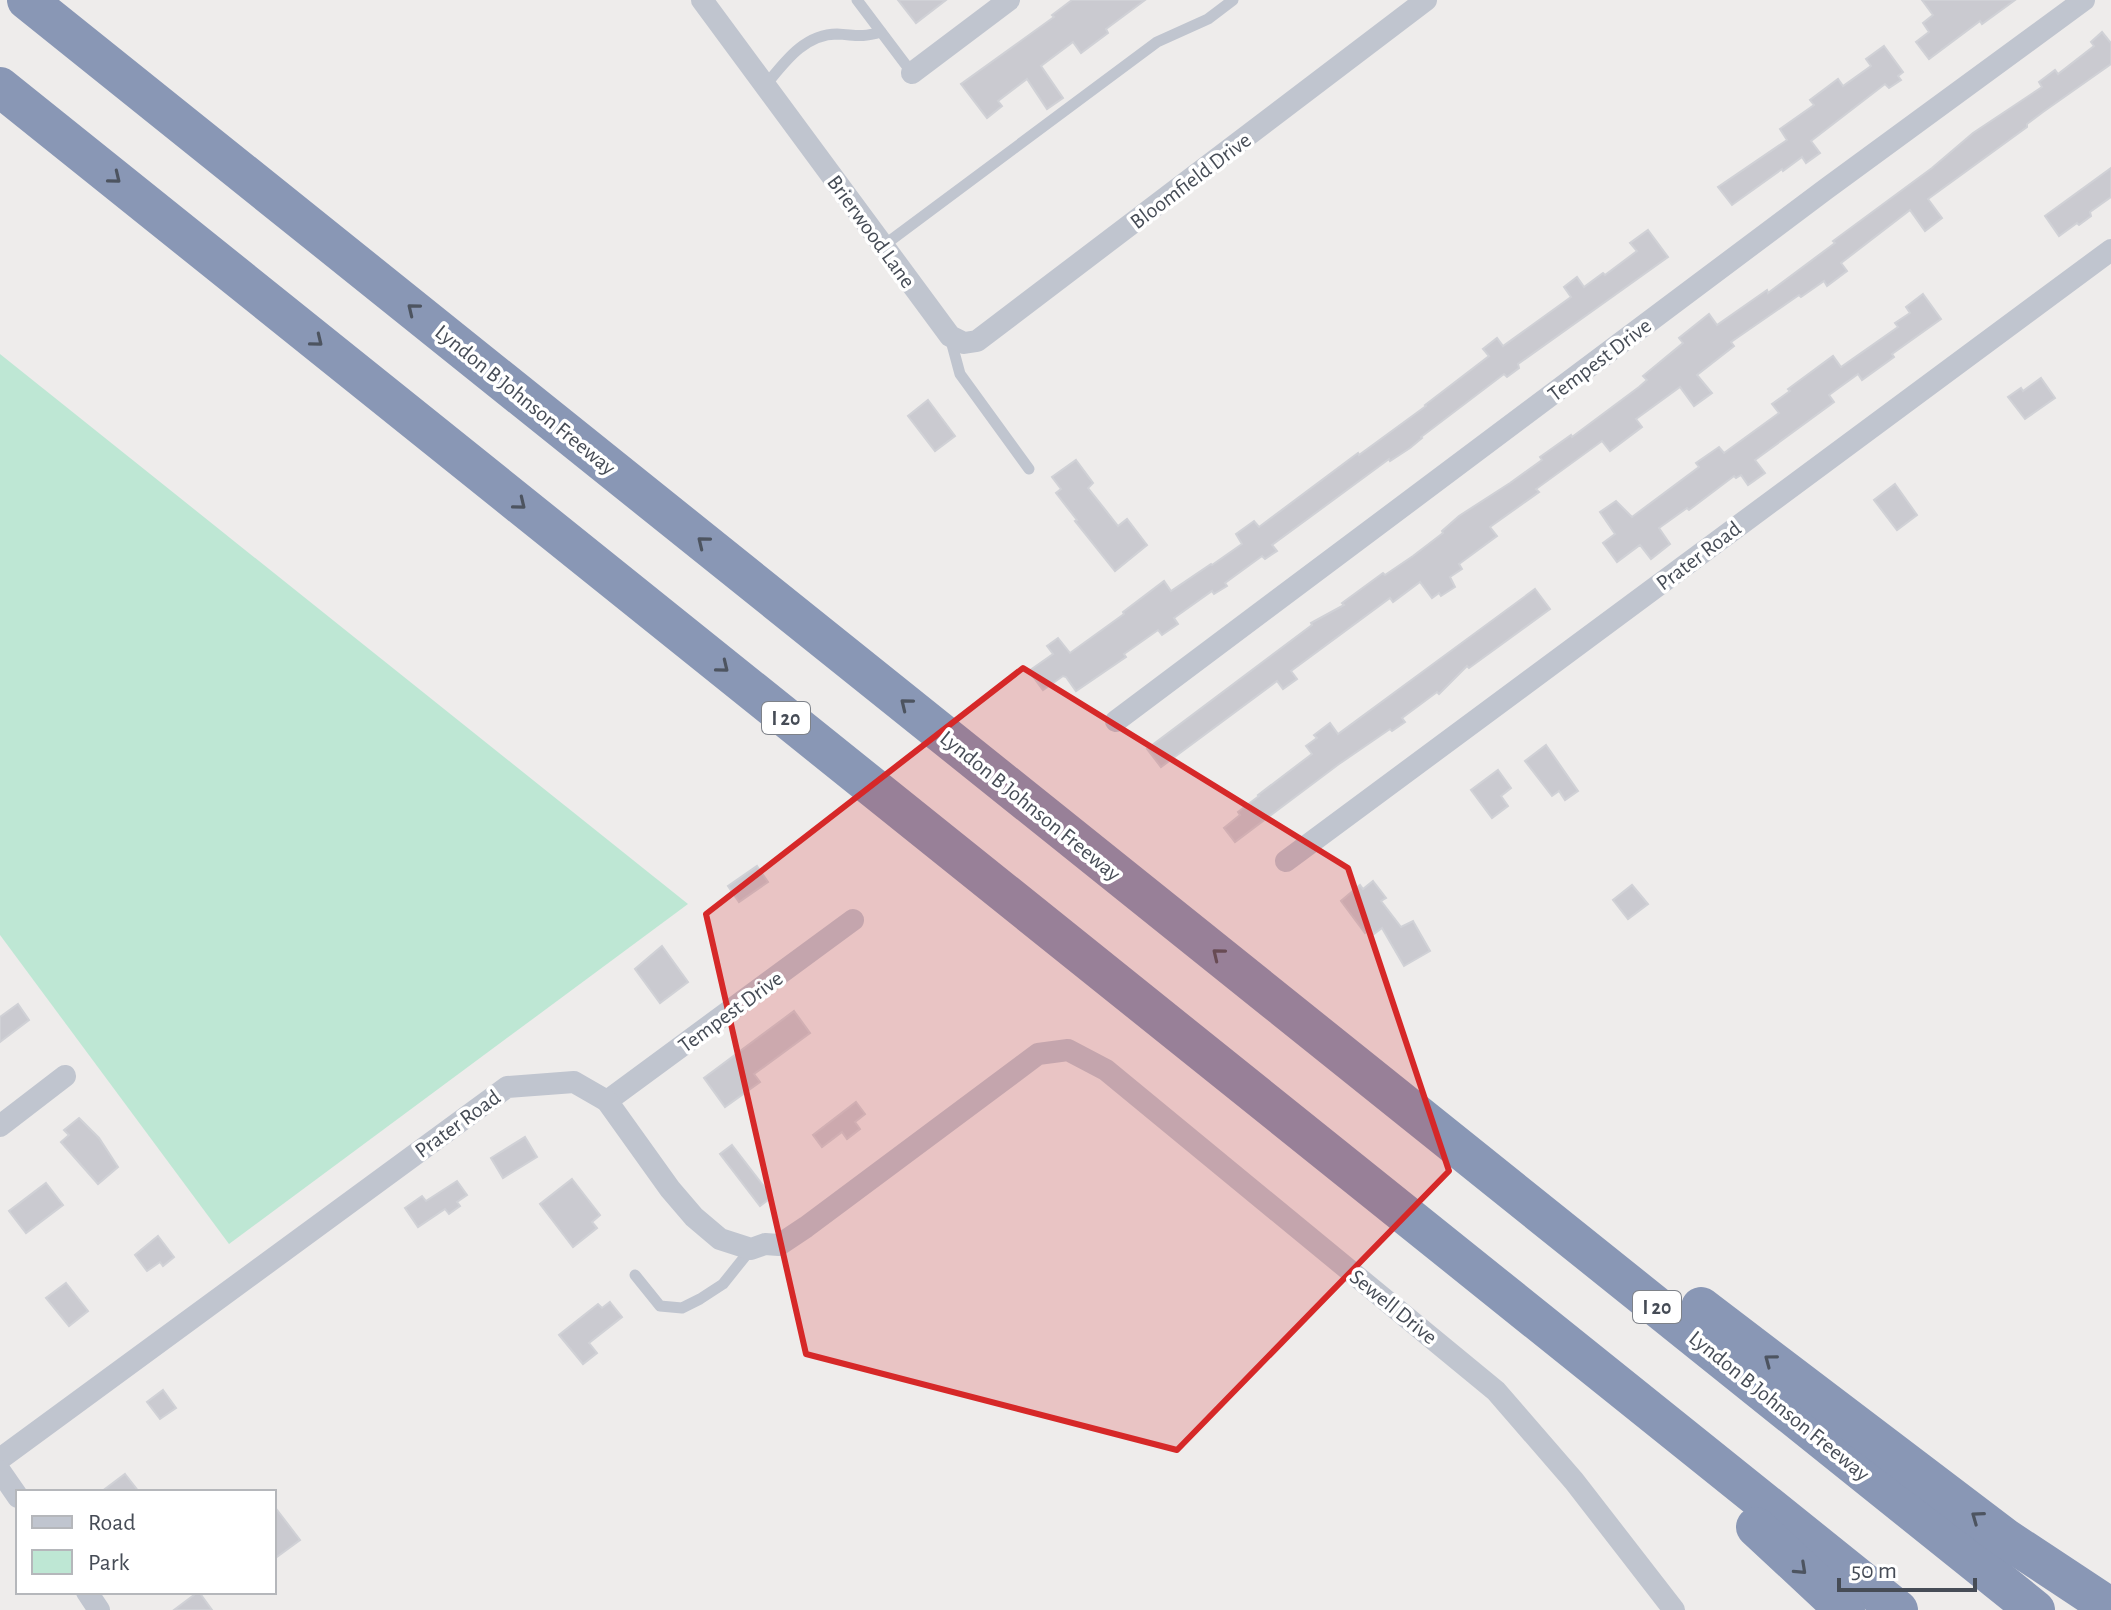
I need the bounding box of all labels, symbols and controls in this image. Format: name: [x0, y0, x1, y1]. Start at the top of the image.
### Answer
street label: Bloomfield Drive: [1126, 129, 1255, 233]
one-way arrow: [106, 169, 121, 183]
street label: Brierwood Lane: [823, 171, 919, 292]
one-way arrow: [408, 304, 422, 319]
street label: Tempest Drive: [1544, 314, 1655, 406]
street label: Lyndon B Johnson Freeway: [431, 320, 620, 480]
one-way arrow: [308, 331, 323, 346]
one-way arrow: [511, 494, 526, 508]
street label: Prater Road: [1652, 517, 1745, 595]
one-way arrow: [697, 537, 712, 551]
one-way arrow: [714, 657, 728, 672]
one-way arrow: [901, 699, 915, 714]
road number: I 20: [762, 702, 810, 734]
street label: Lyndon B Johnson Freeway: [936, 726, 1125, 886]
one-way arrow: [1212, 950, 1227, 964]
street label: Tempest Drive: [674, 967, 787, 1057]
street label: Prater Road: [411, 1086, 504, 1162]
street label: Sewell Drive: [1346, 1265, 1441, 1348]
road number: I 20: [1633, 1291, 1681, 1323]
street label: Lyndon B Johnson Freeway: [1685, 1326, 1874, 1486]
one-way arrow: [1764, 1355, 1779, 1370]
legend: [16, 1490, 276, 1594]
text: Road: [88, 1511, 136, 1535]
one-way arrow: [1971, 1512, 1986, 1527]
scale bar: [1839, 1542, 1975, 1592]
text: Park: [88, 1551, 129, 1575]
text: 50 m: [1851, 1559, 1897, 1583]
one-way arrow: [1792, 1560, 1807, 1574]

